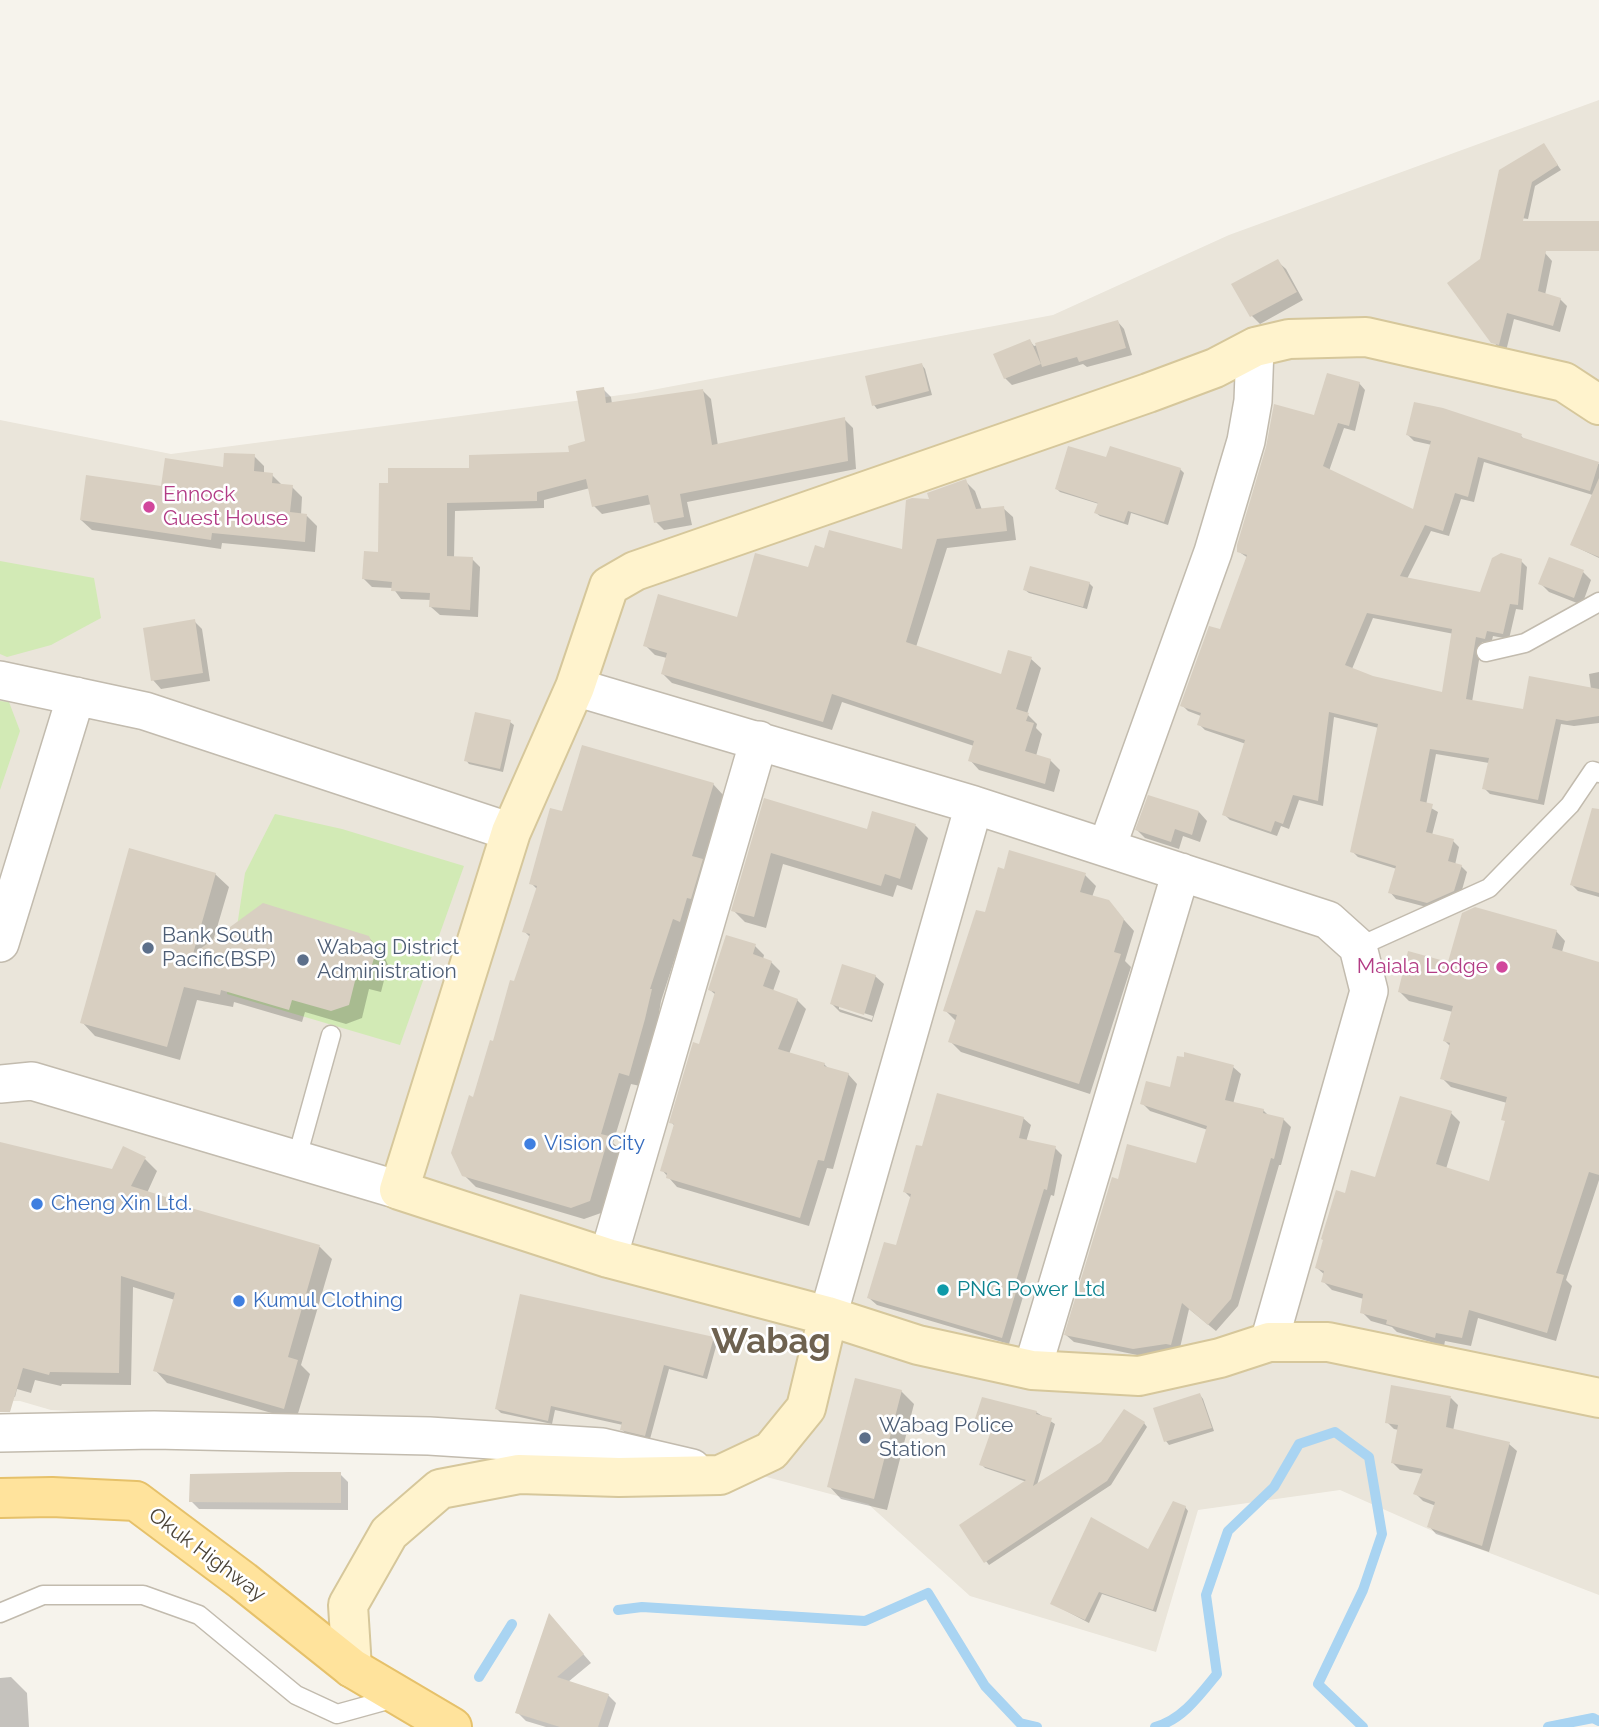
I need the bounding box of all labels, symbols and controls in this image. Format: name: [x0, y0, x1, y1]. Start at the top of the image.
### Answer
place label: Ennock Guest House: [163, 482, 288, 532]
marker: Ennock Guest House: [141, 499, 157, 515]
place label: Bank South Pacific(BSP): [162, 923, 276, 973]
place label: Wabag District Administration: [317, 935, 459, 985]
marker: Bank South Pacific(BSP): [140, 940, 156, 956]
marker: Wabag District Administration: [295, 952, 311, 968]
place label: Maiala Lodge: [1357, 954, 1488, 980]
marker: Maiala Lodge: [1494, 959, 1510, 975]
place label: Vision City: [544, 1131, 645, 1157]
marker: Vision City: [522, 1136, 538, 1152]
place label: Cheng Xin Ltd.: [51, 1191, 192, 1217]
marker: Cheng Xin Ltd.: [29, 1196, 45, 1212]
place label: PNG Power Ltd: [957, 1277, 1105, 1303]
marker: PNG Power Ltd: [935, 1282, 951, 1298]
place label: Kumul Clothing: [253, 1288, 403, 1314]
marker: Kumul Clothing: [231, 1293, 247, 1309]
district label: Wabag: [711, 1321, 831, 1363]
place label: Wabag Police Station: [879, 1413, 1013, 1463]
marker: Wabag Police Station: [857, 1430, 873, 1446]
street label: Okuk Highway: [143, 1503, 271, 1607]

